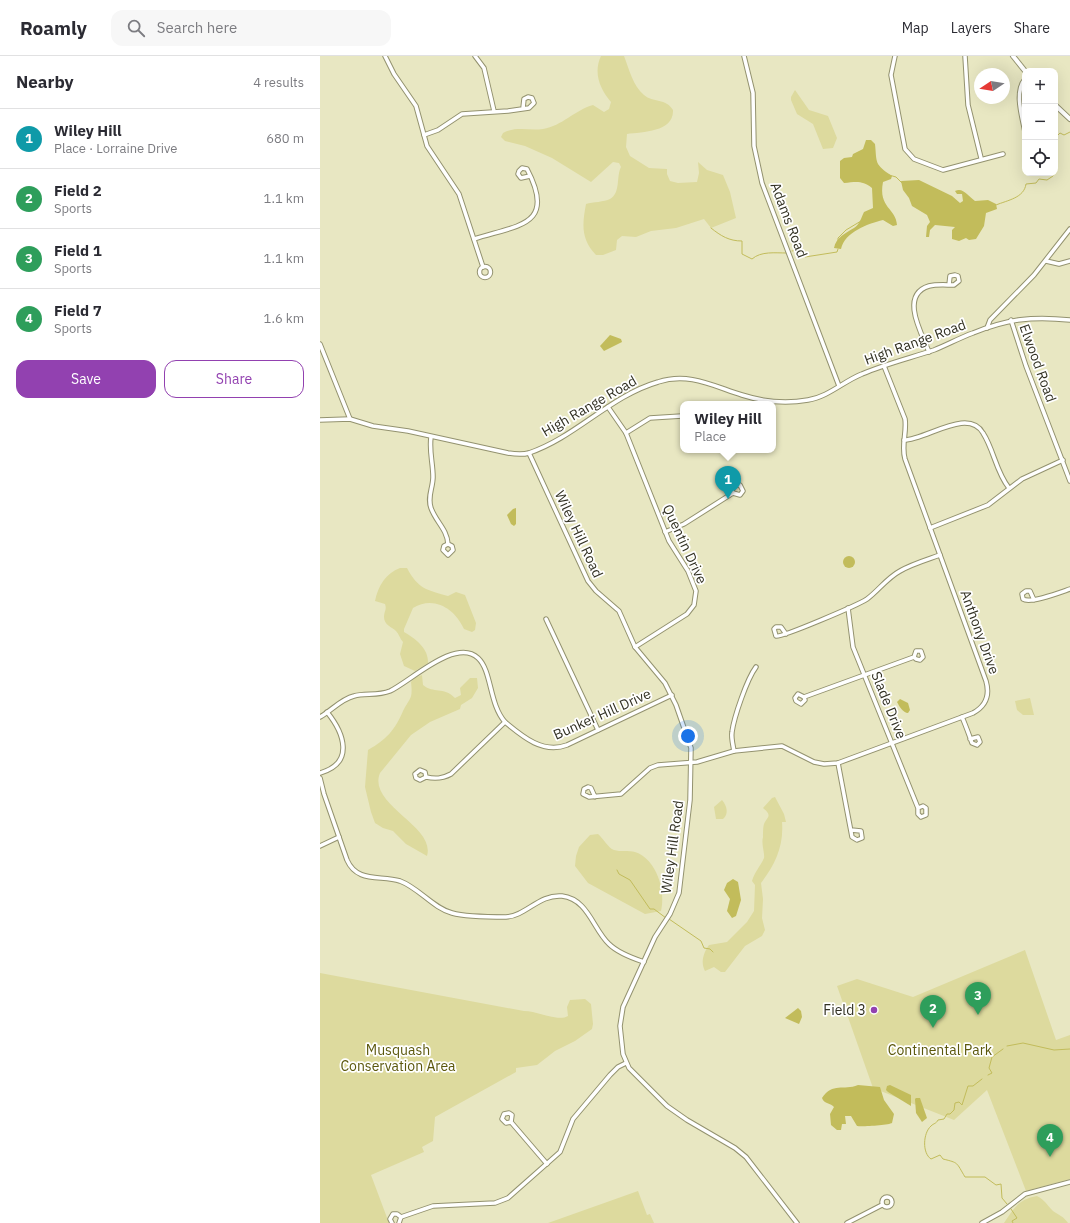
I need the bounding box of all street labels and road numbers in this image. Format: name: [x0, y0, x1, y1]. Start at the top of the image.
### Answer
street label: Adams Road: [766, 180, 812, 260]
street label: High Range Road: [862, 315, 968, 369]
street label: Elwood Road: [1016, 321, 1060, 405]
street label: High Range Road: [538, 372, 640, 440]
street label: Wiley Hill Road: [551, 488, 607, 580]
street label: Quentin Drive: [659, 501, 711, 587]
street label: Anthony Drive: [956, 587, 1004, 677]
street label: Slade Drive: [867, 669, 911, 742]
street label: Bunker Hill Drive: [550, 684, 654, 744]
street label: Wiley Hill Road: [657, 799, 687, 895]

